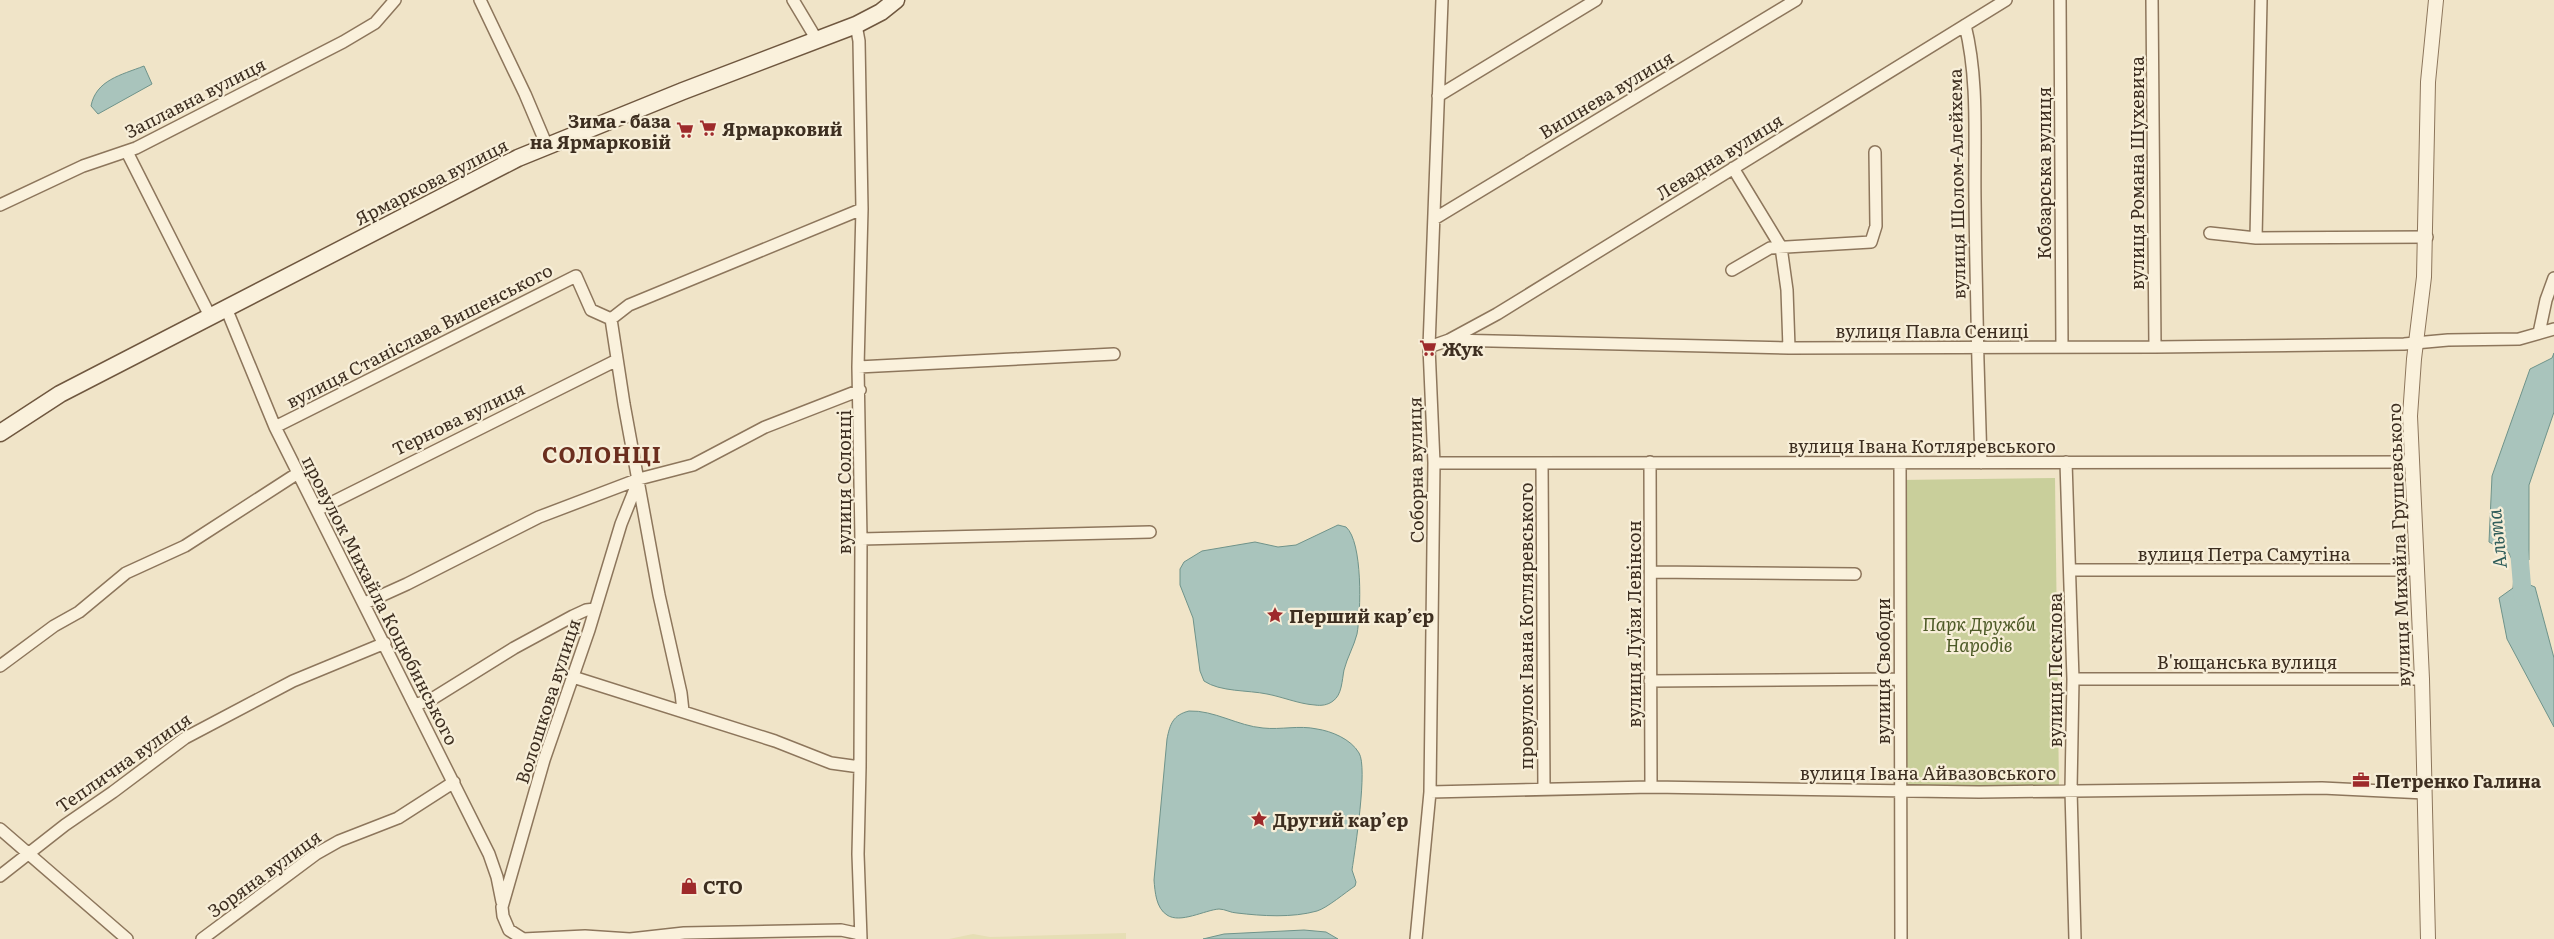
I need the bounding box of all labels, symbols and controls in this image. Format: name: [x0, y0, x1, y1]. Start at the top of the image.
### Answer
street label: Вишнева вулиця: [1534, 43, 1678, 145]
street label: Заплавна вулиця: [120, 50, 270, 144]
street label: вулиця Романа Шухевича: [2123, 56, 2150, 290]
street label: вулиця Шолом-Алейхема: [1940, 68, 1972, 300]
street label: Кобзарська вулиця: [2030, 87, 2057, 259]
street label: Левадна вулиця: [1650, 106, 1788, 206]
place label: Зима - база на Ярмарковій: [530, 107, 672, 155]
place label: Ярмарковий: [722, 115, 843, 142]
supermarket icon: Ярмарковий: [698, 118, 718, 138]
supermarket icon: Зима - база на Ярмарковій: [675, 120, 695, 140]
street label: Ярмаркова вулиця: [350, 131, 512, 231]
street label: вулиця Станіслава Вишенського: [281, 256, 557, 414]
street label: вулиця Павла Сениці: [1835, 317, 2029, 344]
place label: Жук: [1442, 335, 1484, 362]
supermarket icon: Жук: [1418, 338, 1438, 358]
street label: Тернова вулиця: [387, 374, 529, 462]
street label: Соборна вулиця: [1400, 397, 1430, 543]
street label: вулиця Михайла Грушевського: [2380, 403, 2416, 687]
street label: вулиця Солонці: [830, 410, 857, 554]
street label: вулиця Івана Котляревського: [1788, 432, 2056, 459]
district label: СОЛОНЦІ: [542, 437, 662, 470]
street label: провулок Михайла Коцюбинського: [296, 450, 466, 750]
street label: провулок Івана Котляревського: [1512, 482, 1539, 770]
water label: Альта: [2479, 508, 2513, 570]
street label: вулиця Луїзи Левінсон: [1620, 520, 1647, 728]
street label: вулиця Петра Самутіна: [2138, 540, 2351, 567]
street label: вулиця Пєсклова: [2041, 592, 2068, 747]
street label: вулиця Свободи: [1869, 598, 1896, 744]
place label: Перший кар’єр: [1289, 602, 1434, 629]
place icon: Перший кар’єр: [1265, 605, 1285, 625]
park label: Парк Дружби Народів: [1922, 610, 2036, 658]
street label: Волошкова вулиця: [508, 615, 586, 787]
street label: В'ющанська вулиця: [2157, 648, 2337, 675]
street label: Теплична вулиця: [50, 705, 196, 819]
street label: вулиця Івана Айвазовського: [1800, 759, 2056, 786]
place label: Петренко Галина: [2375, 767, 2542, 794]
office icon: Петренко Галина: [2351, 770, 2371, 790]
place label: Другий кар’єр: [1273, 806, 1408, 833]
place icon: Другий кар’єр: [1249, 809, 1269, 829]
street label: Зоряна вулиця: [202, 823, 326, 923]
place label: СТО: [703, 873, 743, 900]
shop icon: СТО: [679, 876, 699, 896]

